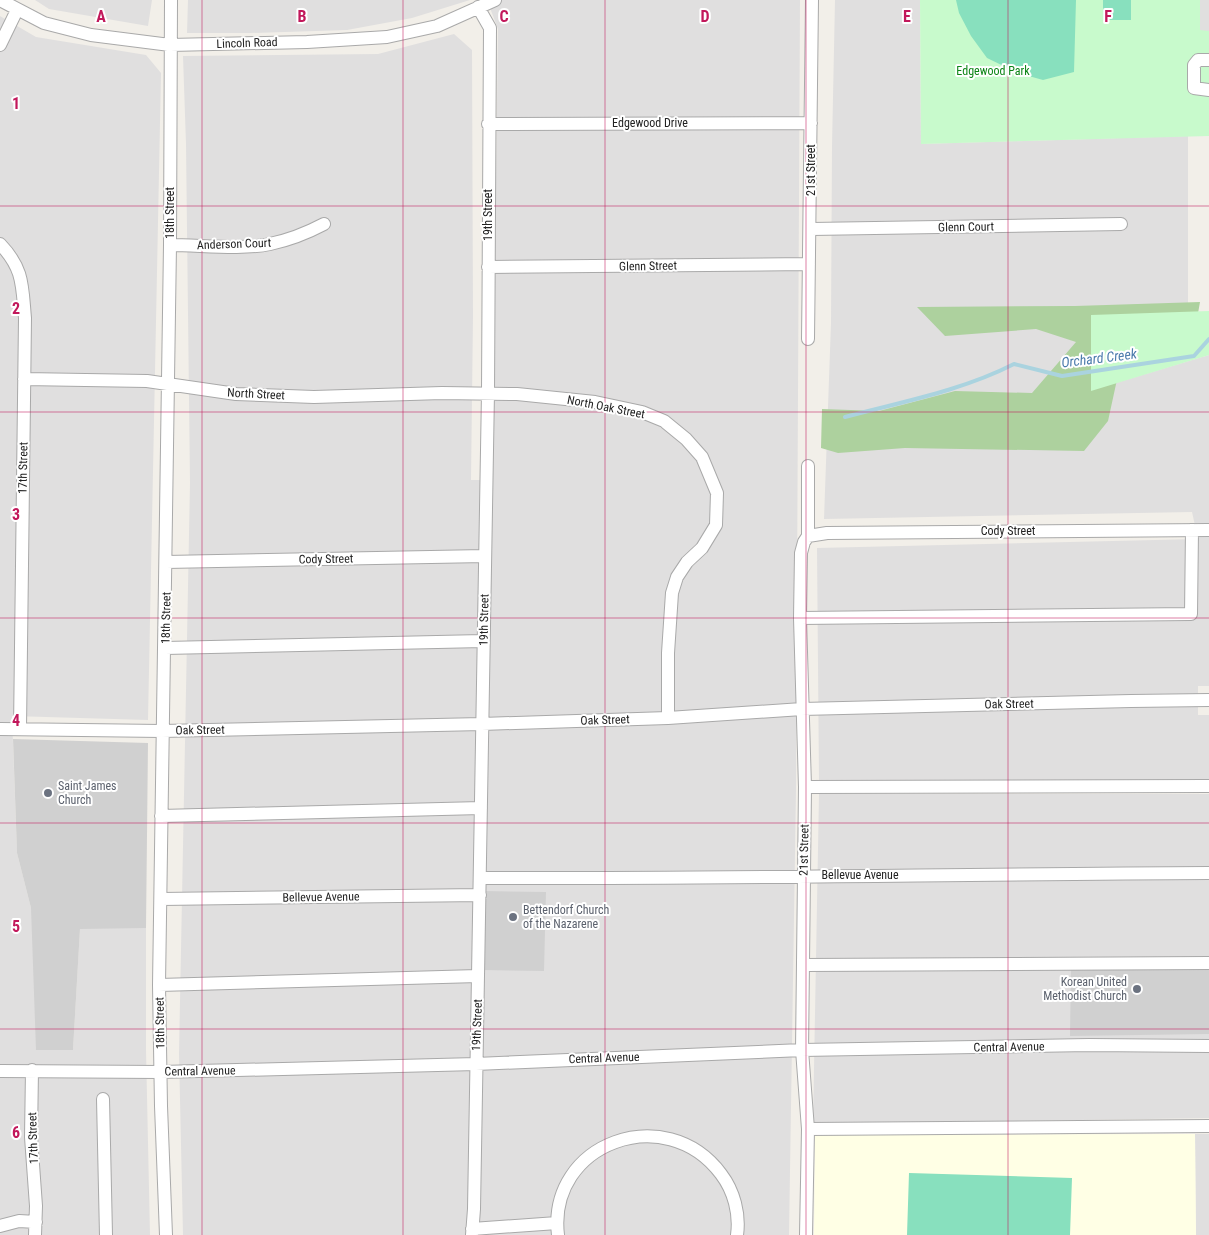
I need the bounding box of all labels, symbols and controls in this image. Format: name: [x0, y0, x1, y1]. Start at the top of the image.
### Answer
text: A: [96, 7, 106, 26]
text: B: [298, 7, 307, 26]
text: C: [499, 7, 509, 26]
text: D: [700, 7, 710, 26]
text: E: [903, 7, 911, 26]
text: F: [1104, 7, 1112, 26]
street label: Lincoln Road: [216, 35, 278, 51]
park label: Edgewood Park: [956, 64, 1030, 78]
text: 1: [12, 94, 20, 113]
street label: Edgewood Drive: [612, 116, 688, 130]
street label: 21st Street: [804, 144, 818, 196]
street label: 18th Street: [163, 187, 177, 239]
street label: 19th Street: [481, 189, 495, 241]
street label: Glenn Court: [938, 220, 995, 234]
street label: Anderson Court: [197, 236, 272, 252]
street label: Glenn Street: [619, 258, 678, 274]
text: 2: [12, 299, 20, 318]
water label: Orchard Creek: [1060, 345, 1139, 371]
street label: North Street: [227, 386, 286, 403]
street label: North Oak Street: [566, 393, 646, 421]
street label: 17th Street: [16, 441, 30, 494]
text: 3: [12, 505, 20, 524]
street label: Cody Street: [981, 524, 1036, 538]
street label: Cody Street: [299, 552, 354, 566]
street label: 18th Street: [159, 591, 173, 644]
street label: 19th Street: [477, 593, 491, 646]
street label: Oak Street: [984, 697, 1034, 711]
text: 4: [12, 711, 20, 730]
street label: Oak Street: [580, 712, 630, 728]
street label: Oak Street: [175, 723, 225, 737]
place label: Saint James Church: [58, 779, 117, 807]
marker: Saint James Church: [42, 787, 54, 799]
street label: 21st Street: [797, 824, 811, 876]
street label: Bellevue Avenue: [821, 868, 899, 882]
street label: Bellevue Avenue: [282, 889, 360, 905]
place label: Bettendorf Church of the Nazarene: [523, 903, 609, 931]
marker: Bettendorf Church of the Nazarene: [507, 911, 519, 923]
text: 5: [12, 917, 20, 936]
place label: Korean United Methodist Church: [1043, 975, 1127, 1003]
marker: Korean United Methodist Church: [1131, 983, 1143, 995]
street label: 18th Street: [153, 996, 167, 1049]
street label: 19th Street: [469, 998, 485, 1051]
street label: Central Avenue: [973, 1039, 1045, 1055]
street label: Central Avenue: [568, 1050, 640, 1066]
street label: Central Avenue: [164, 1063, 236, 1079]
street label: 17th Street: [25, 1111, 41, 1164]
text: 6: [12, 1123, 20, 1142]

